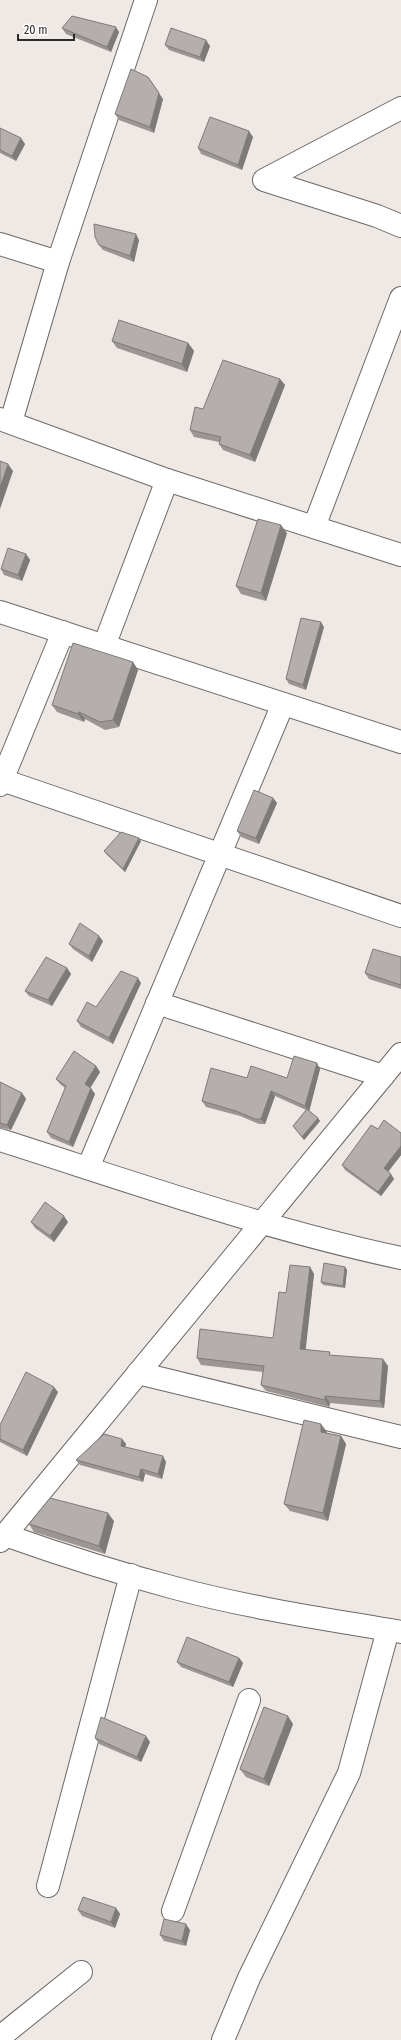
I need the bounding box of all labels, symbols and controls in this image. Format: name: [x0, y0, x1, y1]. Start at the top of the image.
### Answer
scale bar: [18, 16, 74, 42]
text: 20 m: [24, 23, 48, 37]

